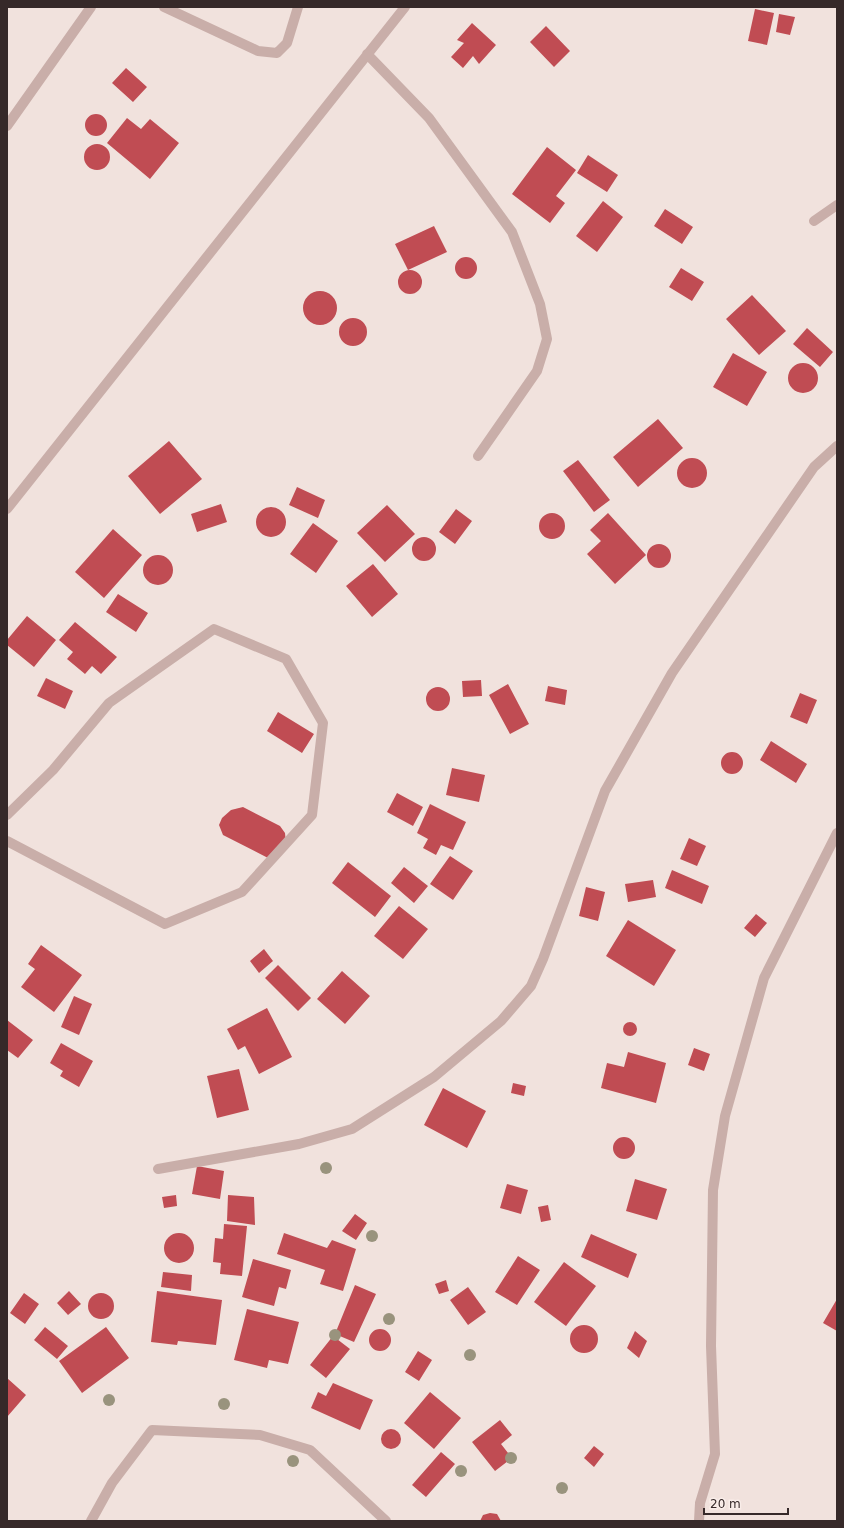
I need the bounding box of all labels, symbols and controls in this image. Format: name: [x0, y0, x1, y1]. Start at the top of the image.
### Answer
scale bar: [704, 1490, 788, 1516]
text: 20 m: [710, 1497, 741, 1511]

